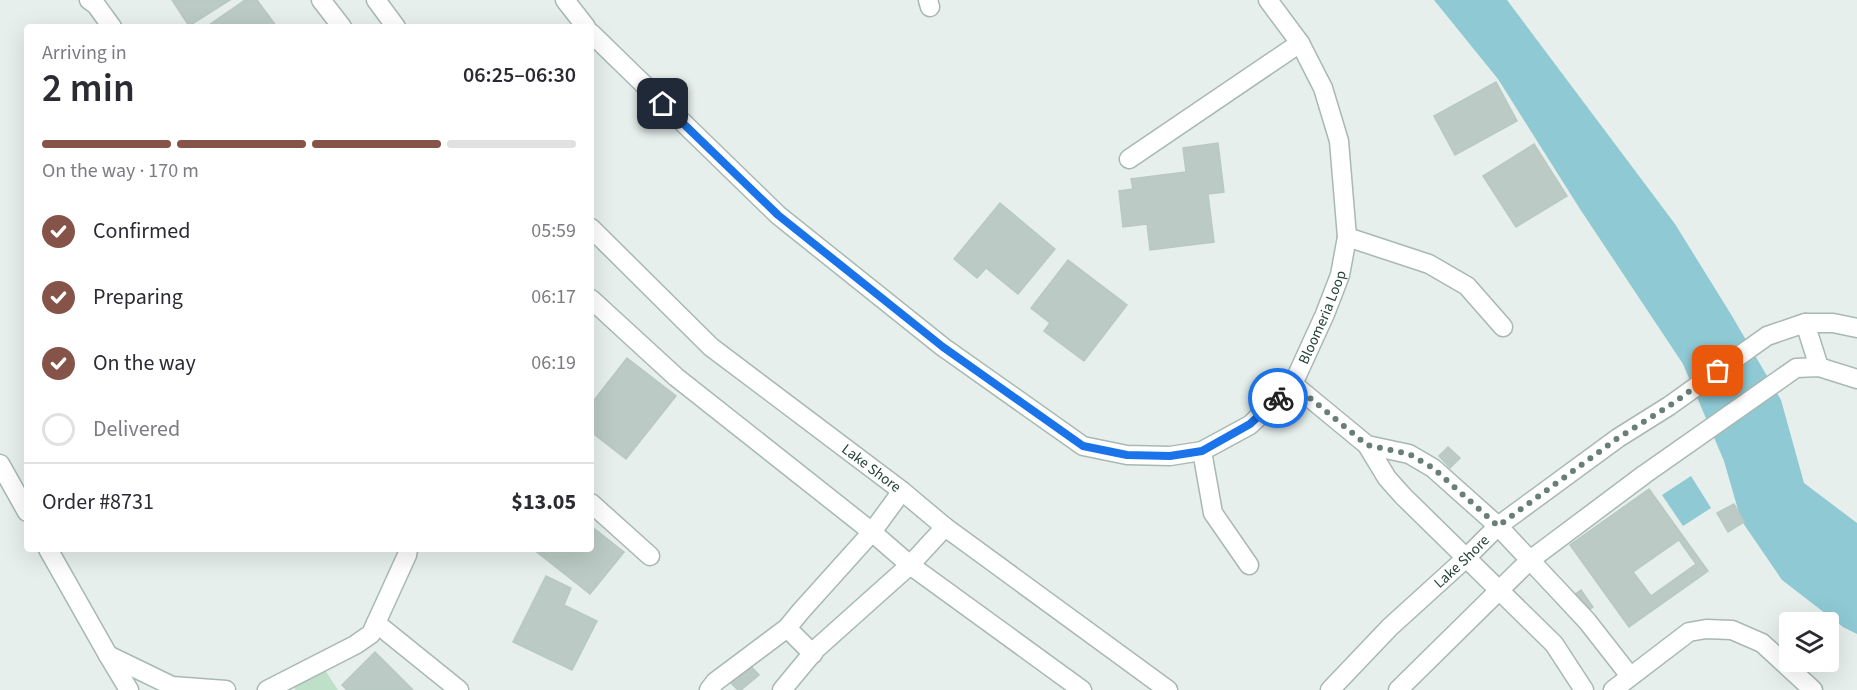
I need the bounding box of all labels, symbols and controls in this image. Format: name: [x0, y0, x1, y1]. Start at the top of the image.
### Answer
text: Arriving in: [42, 39, 127, 67]
text: 06:25–06:30: [463, 59, 576, 91]
text: 2 min: [42, 61, 135, 117]
pin: [637, 78, 688, 129]
icon: home: [646, 87, 679, 120]
text: On the way · 170 m: [42, 157, 199, 185]
icon: check: [42, 215, 75, 248]
text: Confirmed: [93, 215, 190, 247]
text: 05:59: [531, 217, 576, 245]
street label: Bloomeria Loop: [1293, 269, 1352, 368]
icon: check: [42, 281, 75, 314]
text: Preparing: [93, 281, 183, 313]
text: 06:17: [531, 283, 576, 311]
pin: [1692, 345, 1743, 396]
icon: check: [42, 347, 75, 380]
text: On the way: [93, 347, 196, 379]
text: 06:19: [531, 349, 576, 377]
icon: bag: [1701, 354, 1734, 387]
courier: [1248, 368, 1308, 428]
icon: bike: [1262, 382, 1295, 415]
text: Delivered: [93, 413, 180, 445]
street label: Lake Shore: [837, 439, 905, 498]
text: Order #8731: [42, 486, 154, 518]
text: $13.05: [511, 486, 576, 518]
street label: Lake Shore: [1429, 530, 1494, 593]
map controls: [1779, 612, 1839, 672]
button: layers: [1779, 612, 1839, 672]

